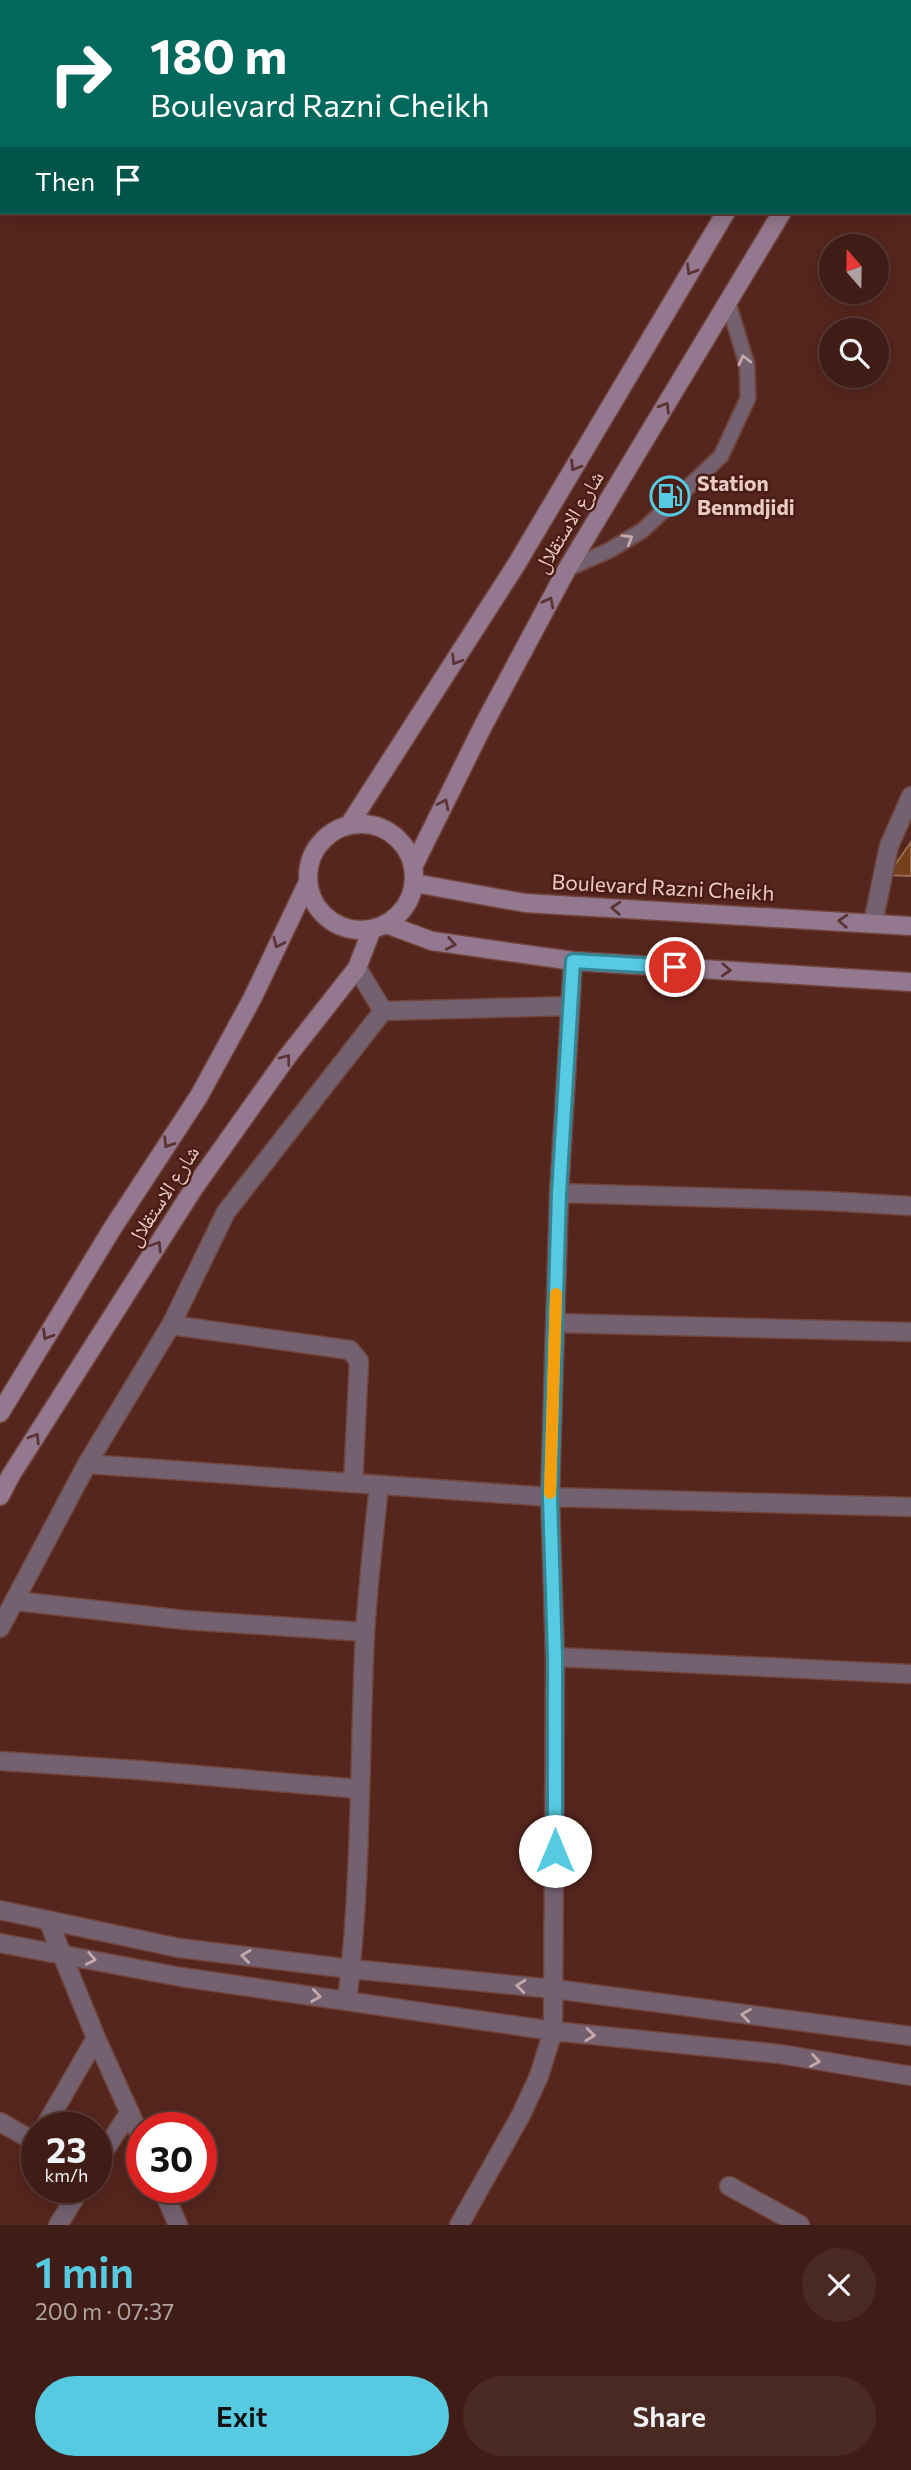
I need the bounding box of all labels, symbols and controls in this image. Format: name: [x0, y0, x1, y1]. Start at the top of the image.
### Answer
text: 180 m: [150, 24, 287, 84]
icon: right: [35, 28, 126, 119]
text: Boulevard Razni Cheikh: [150, 84, 490, 124]
icon: arrive: [109, 161, 147, 199]
text: Then: [35, 165, 95, 196]
north arrow: [819, 234, 889, 304]
map controls: [819, 234, 889, 388]
one-way arrow: [686, 263, 699, 276]
button: search: [819, 318, 889, 388]
one-way arrow: [738, 354, 753, 366]
one-way arrow: [656, 401, 669, 414]
one-way arrow: [570, 458, 583, 471]
street label: شارع الاستقلال: [527, 466, 610, 578]
place label: Station Benmdjidi: [697, 470, 795, 519]
fuel station icon: Station Benmdjidi: [649, 475, 691, 517]
one-way arrow: [621, 534, 634, 547]
one-way arrow: [541, 597, 554, 609]
one-way arrow: [451, 652, 464, 665]
one-way arrow: [436, 799, 450, 811]
street label: Boulevard Razni Cheikh: [551, 868, 775, 905]
one-way arrow: [610, 901, 621, 916]
one-way arrow: [837, 914, 848, 929]
one-way arrow: [272, 936, 286, 949]
one-way arrow: [445, 936, 457, 951]
pin: [645, 937, 705, 997]
icon: arrive: [656, 948, 694, 986]
one-way arrow: [721, 962, 732, 977]
one-way arrow: [278, 1054, 291, 1066]
one-way arrow: [164, 1135, 177, 1148]
street label: شارع الاستقلال: [120, 1140, 205, 1251]
one-way arrow: [149, 1241, 161, 1254]
one-way arrow: [43, 1328, 56, 1341]
one-way arrow: [26, 1433, 39, 1446]
position arrow: [518, 1814, 592, 1888]
one-way arrow: [240, 1948, 252, 1963]
one-way arrow: [85, 1951, 97, 1966]
one-way arrow: [515, 1978, 526, 1993]
one-way arrow: [310, 1989, 322, 2004]
one-way arrow: [740, 2008, 752, 2023]
one-way arrow: [584, 2027, 595, 2042]
one-way arrow: [810, 2053, 821, 2068]
speed limit sign: 30: [126, 2112, 217, 2203]
text: 23: [46, 2127, 87, 2170]
text: km/h: [45, 2164, 88, 2186]
text: 1 min: [35, 2245, 134, 2297]
button: close: [802, 2248, 876, 2322]
text: 200 m · 07:37: [35, 2297, 174, 2325]
button: Exit: [35, 2376, 449, 2456]
button: Share: [463, 2376, 876, 2456]

